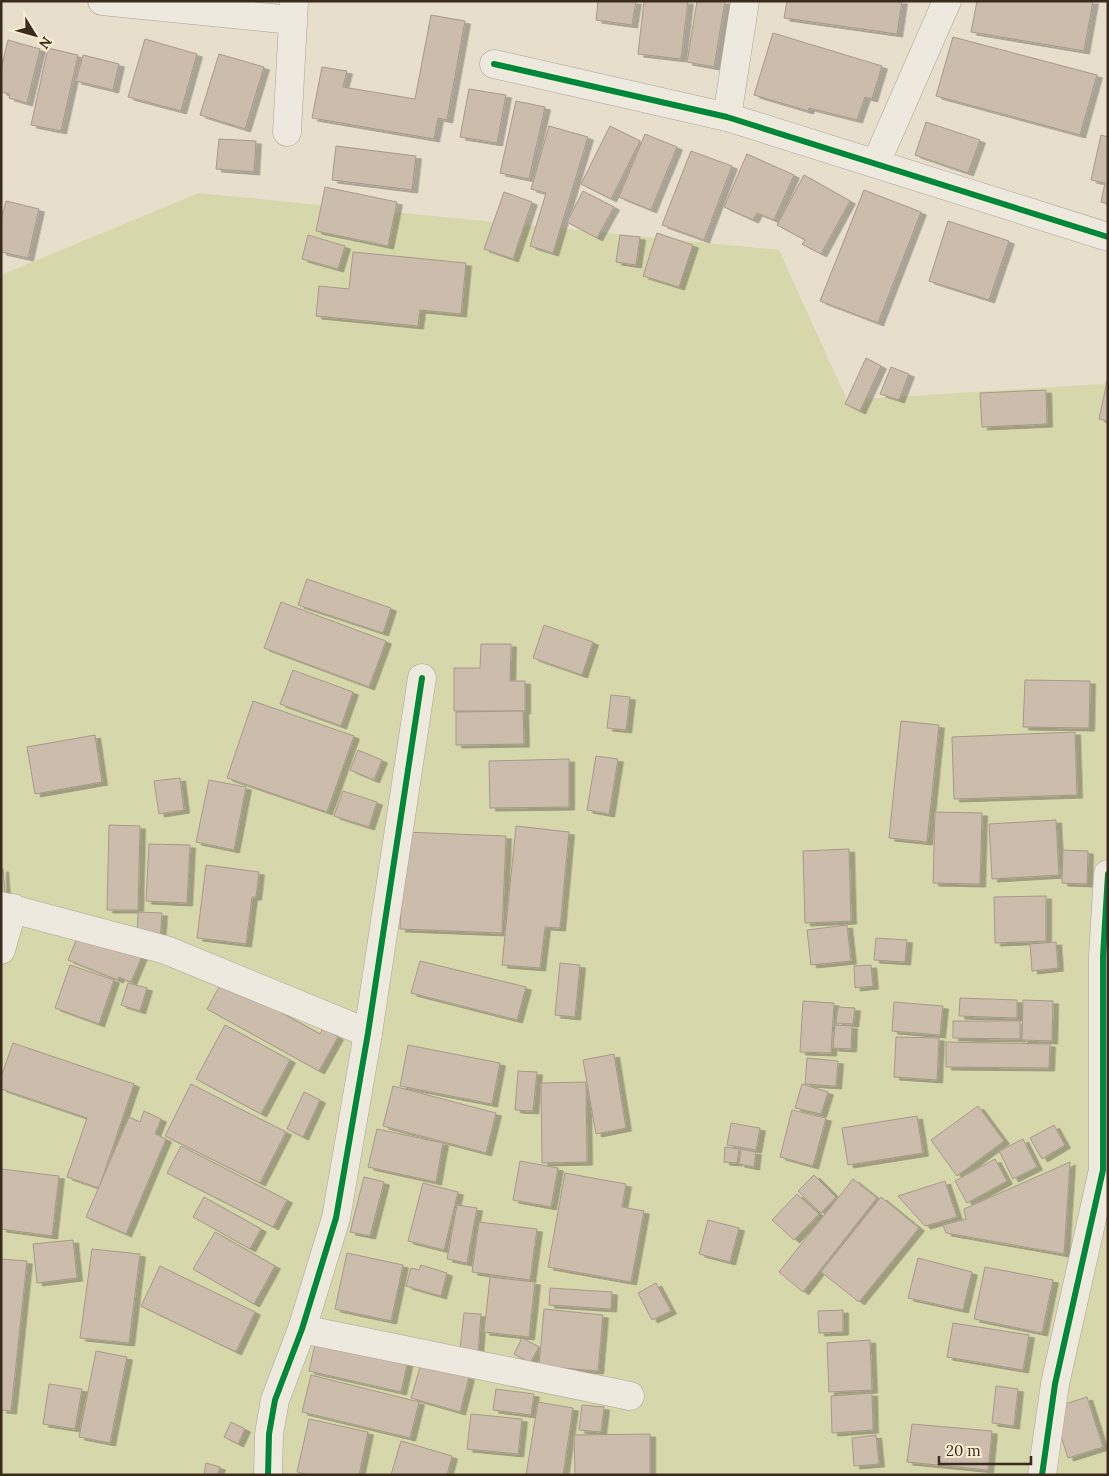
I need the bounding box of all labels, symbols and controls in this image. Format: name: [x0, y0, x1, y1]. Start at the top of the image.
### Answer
north arrow: [10, 10, 60, 60]
text: N: [35, 33, 56, 53]
scale bar: [939, 1434, 1032, 1466]
text: 20 m: [946, 1441, 981, 1460]

